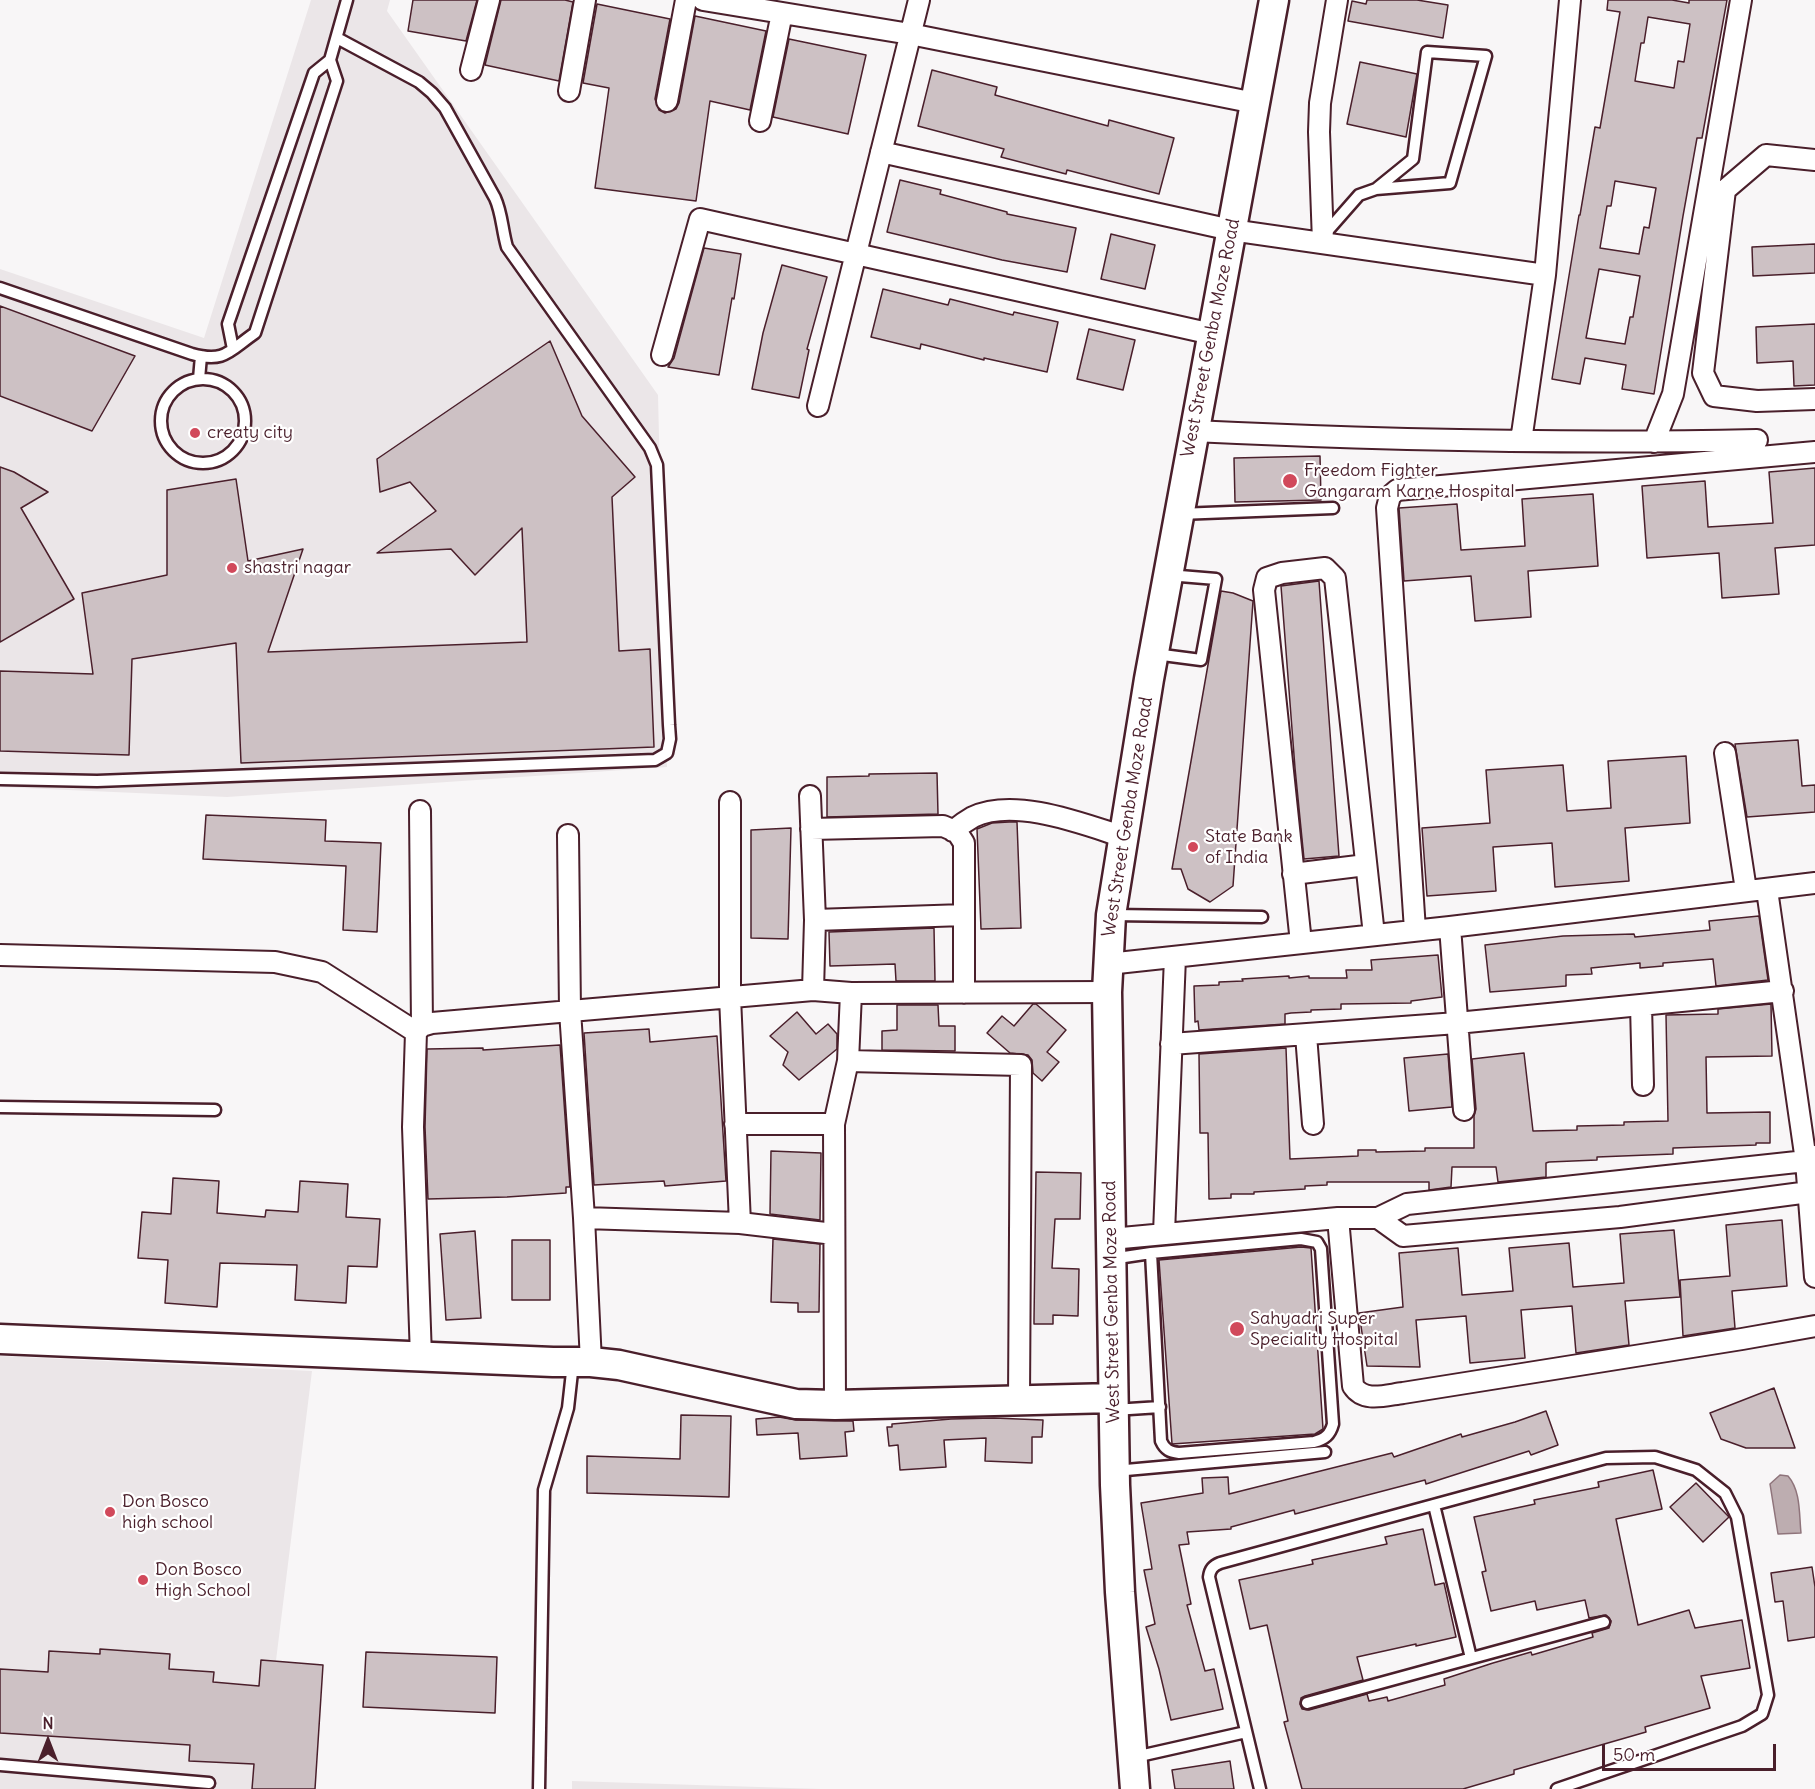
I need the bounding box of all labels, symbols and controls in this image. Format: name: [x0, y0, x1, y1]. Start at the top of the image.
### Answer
street label: West Street Genba Moze Road: [1177, 217, 1245, 459]
place label: creaty city: [207, 422, 293, 444]
marker: creaty city: [188, 426, 202, 440]
place label: Freedom Fighter Gangaram Karne Hospital: [1304, 460, 1514, 502]
marker: Freedom Fighter Gangaram Karne Hospital: [1281, 472, 1299, 490]
place label: shastri nagar: [244, 557, 351, 579]
marker: shastri nagar: [225, 561, 239, 575]
street label: West Street Genba Moze Road: [1098, 695, 1158, 939]
place label: State Bank of India: [1205, 826, 1293, 868]
marker: State Bank of India: [1186, 840, 1200, 854]
street label: West Street Genba Moze Road: [1099, 1180, 1125, 1424]
place label: Sahyadri Super Speciality Hospital: [1250, 1308, 1398, 1350]
marker: Sahyadri Super Speciality Hospital: [1228, 1320, 1246, 1338]
place label: Don Bosco high school: [122, 1491, 213, 1534]
marker: Don Bosco high school: [103, 1505, 117, 1519]
place label: Don Bosco High School: [155, 1559, 250, 1602]
marker: Don Bosco High School: [136, 1573, 150, 1587]
north arrow: [18, 1711, 78, 1771]
text: N: [42, 1713, 54, 1733]
scale bar: [1605, 1732, 1779, 1770]
text: 50 m: [1613, 1743, 1655, 1766]

